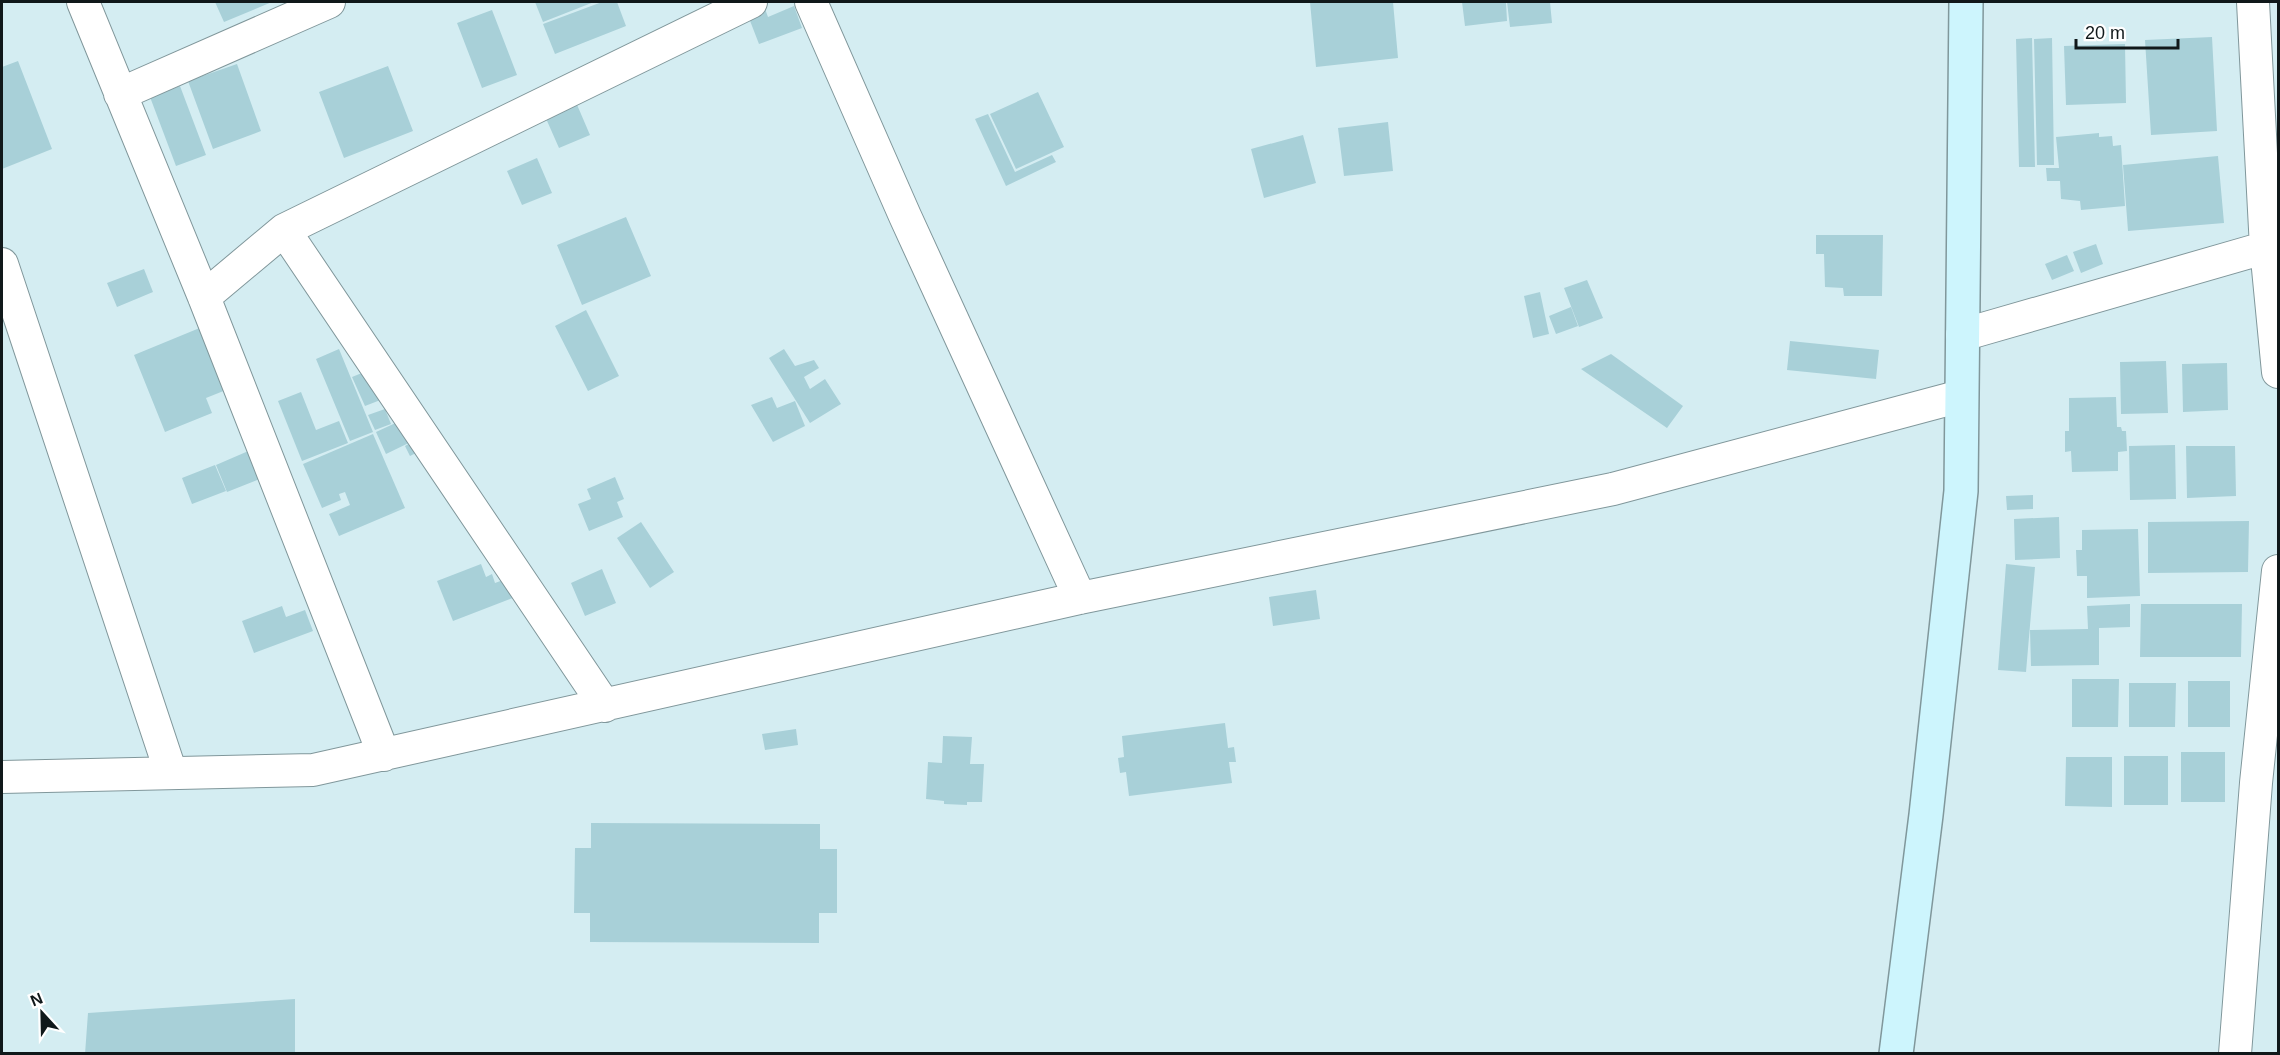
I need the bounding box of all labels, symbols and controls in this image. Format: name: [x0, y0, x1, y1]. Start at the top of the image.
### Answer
scale bar: [2076, 12, 2178, 50]
text: 20 m: [2085, 23, 2125, 43]
north arrow: [12, 983, 72, 1043]
text: N: [28, 990, 45, 1010]

